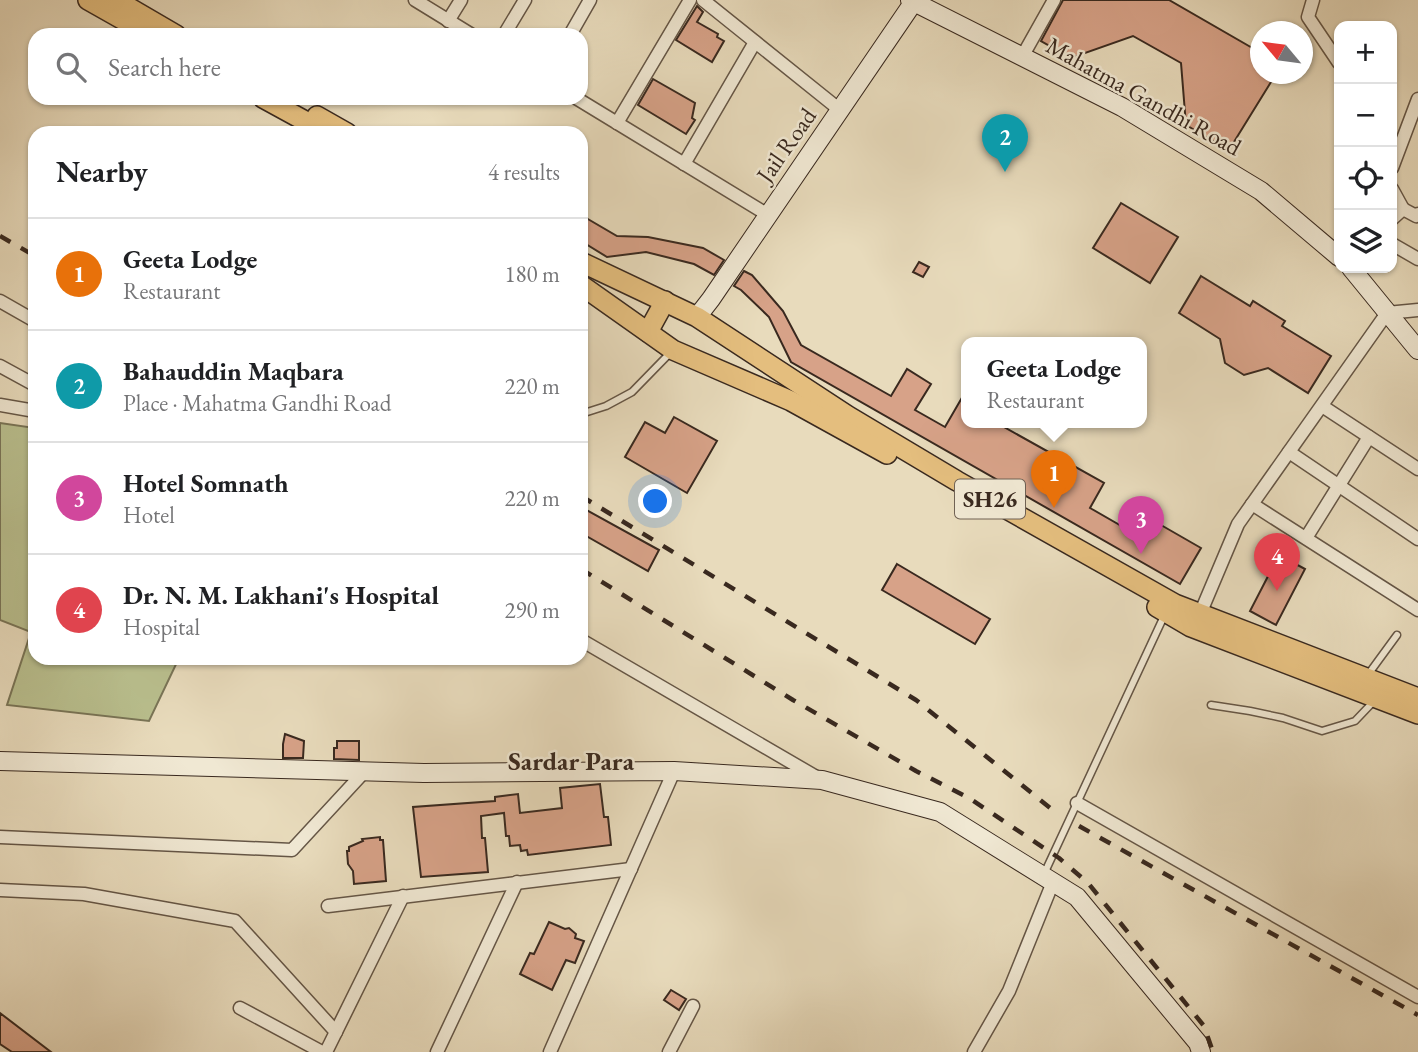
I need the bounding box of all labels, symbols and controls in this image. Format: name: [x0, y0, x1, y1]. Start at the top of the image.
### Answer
north arrow: [1250, 21, 1313, 84]
map controls: [1334, 21, 1397, 273]
button: +: [1334, 21, 1397, 84]
search box: [28, 28, 588, 105]
street label: Mahatma Gandhi Road: [1041, 30, 1248, 163]
icon: search: [52, 48, 90, 86]
text: Search here: [108, 50, 221, 84]
button: −: [1334, 84, 1397, 147]
street label: Jail Road: [748, 101, 823, 190]
pin: 2: [982, 114, 1028, 172]
button: locate: [1334, 147, 1397, 210]
text: Nearby: [56, 152, 148, 191]
text: 4 results: [488, 157, 560, 187]
button: layers: [1334, 210, 1397, 273]
text: Geeta Lodge: [123, 242, 257, 276]
text: 1: [73, 259, 85, 289]
text: 180 m: [504, 259, 560, 289]
text: Restaurant: [123, 276, 221, 306]
popup: [961, 337, 1147, 428]
text: Geeta Lodge: [987, 351, 1121, 385]
text: Bahauddin Maqbara: [123, 354, 344, 388]
text: 2: [73, 371, 85, 401]
text: 220 m: [504, 371, 560, 401]
text: Restaurant: [987, 385, 1084, 415]
text: Place · Mahatma Gandhi Road: [123, 388, 391, 418]
pin: 1: [1031, 450, 1077, 508]
text: Hotel Somnath: [123, 466, 288, 500]
road number: SH26: [955, 480, 1025, 519]
text: 3: [73, 483, 85, 513]
text: 220 m: [504, 483, 560, 513]
your location: [638, 484, 672, 518]
pin: 3: [1118, 496, 1164, 554]
text: Hotel: [123, 500, 175, 530]
pin: 4: [1254, 533, 1300, 591]
text: Dr. N. M. Lakhani's Hospital: [123, 578, 439, 612]
text: 4: [73, 595, 85, 625]
text: 290 m: [504, 595, 560, 625]
text: Hospital: [123, 612, 200, 642]
district label: Sardar Para: [508, 744, 635, 778]

